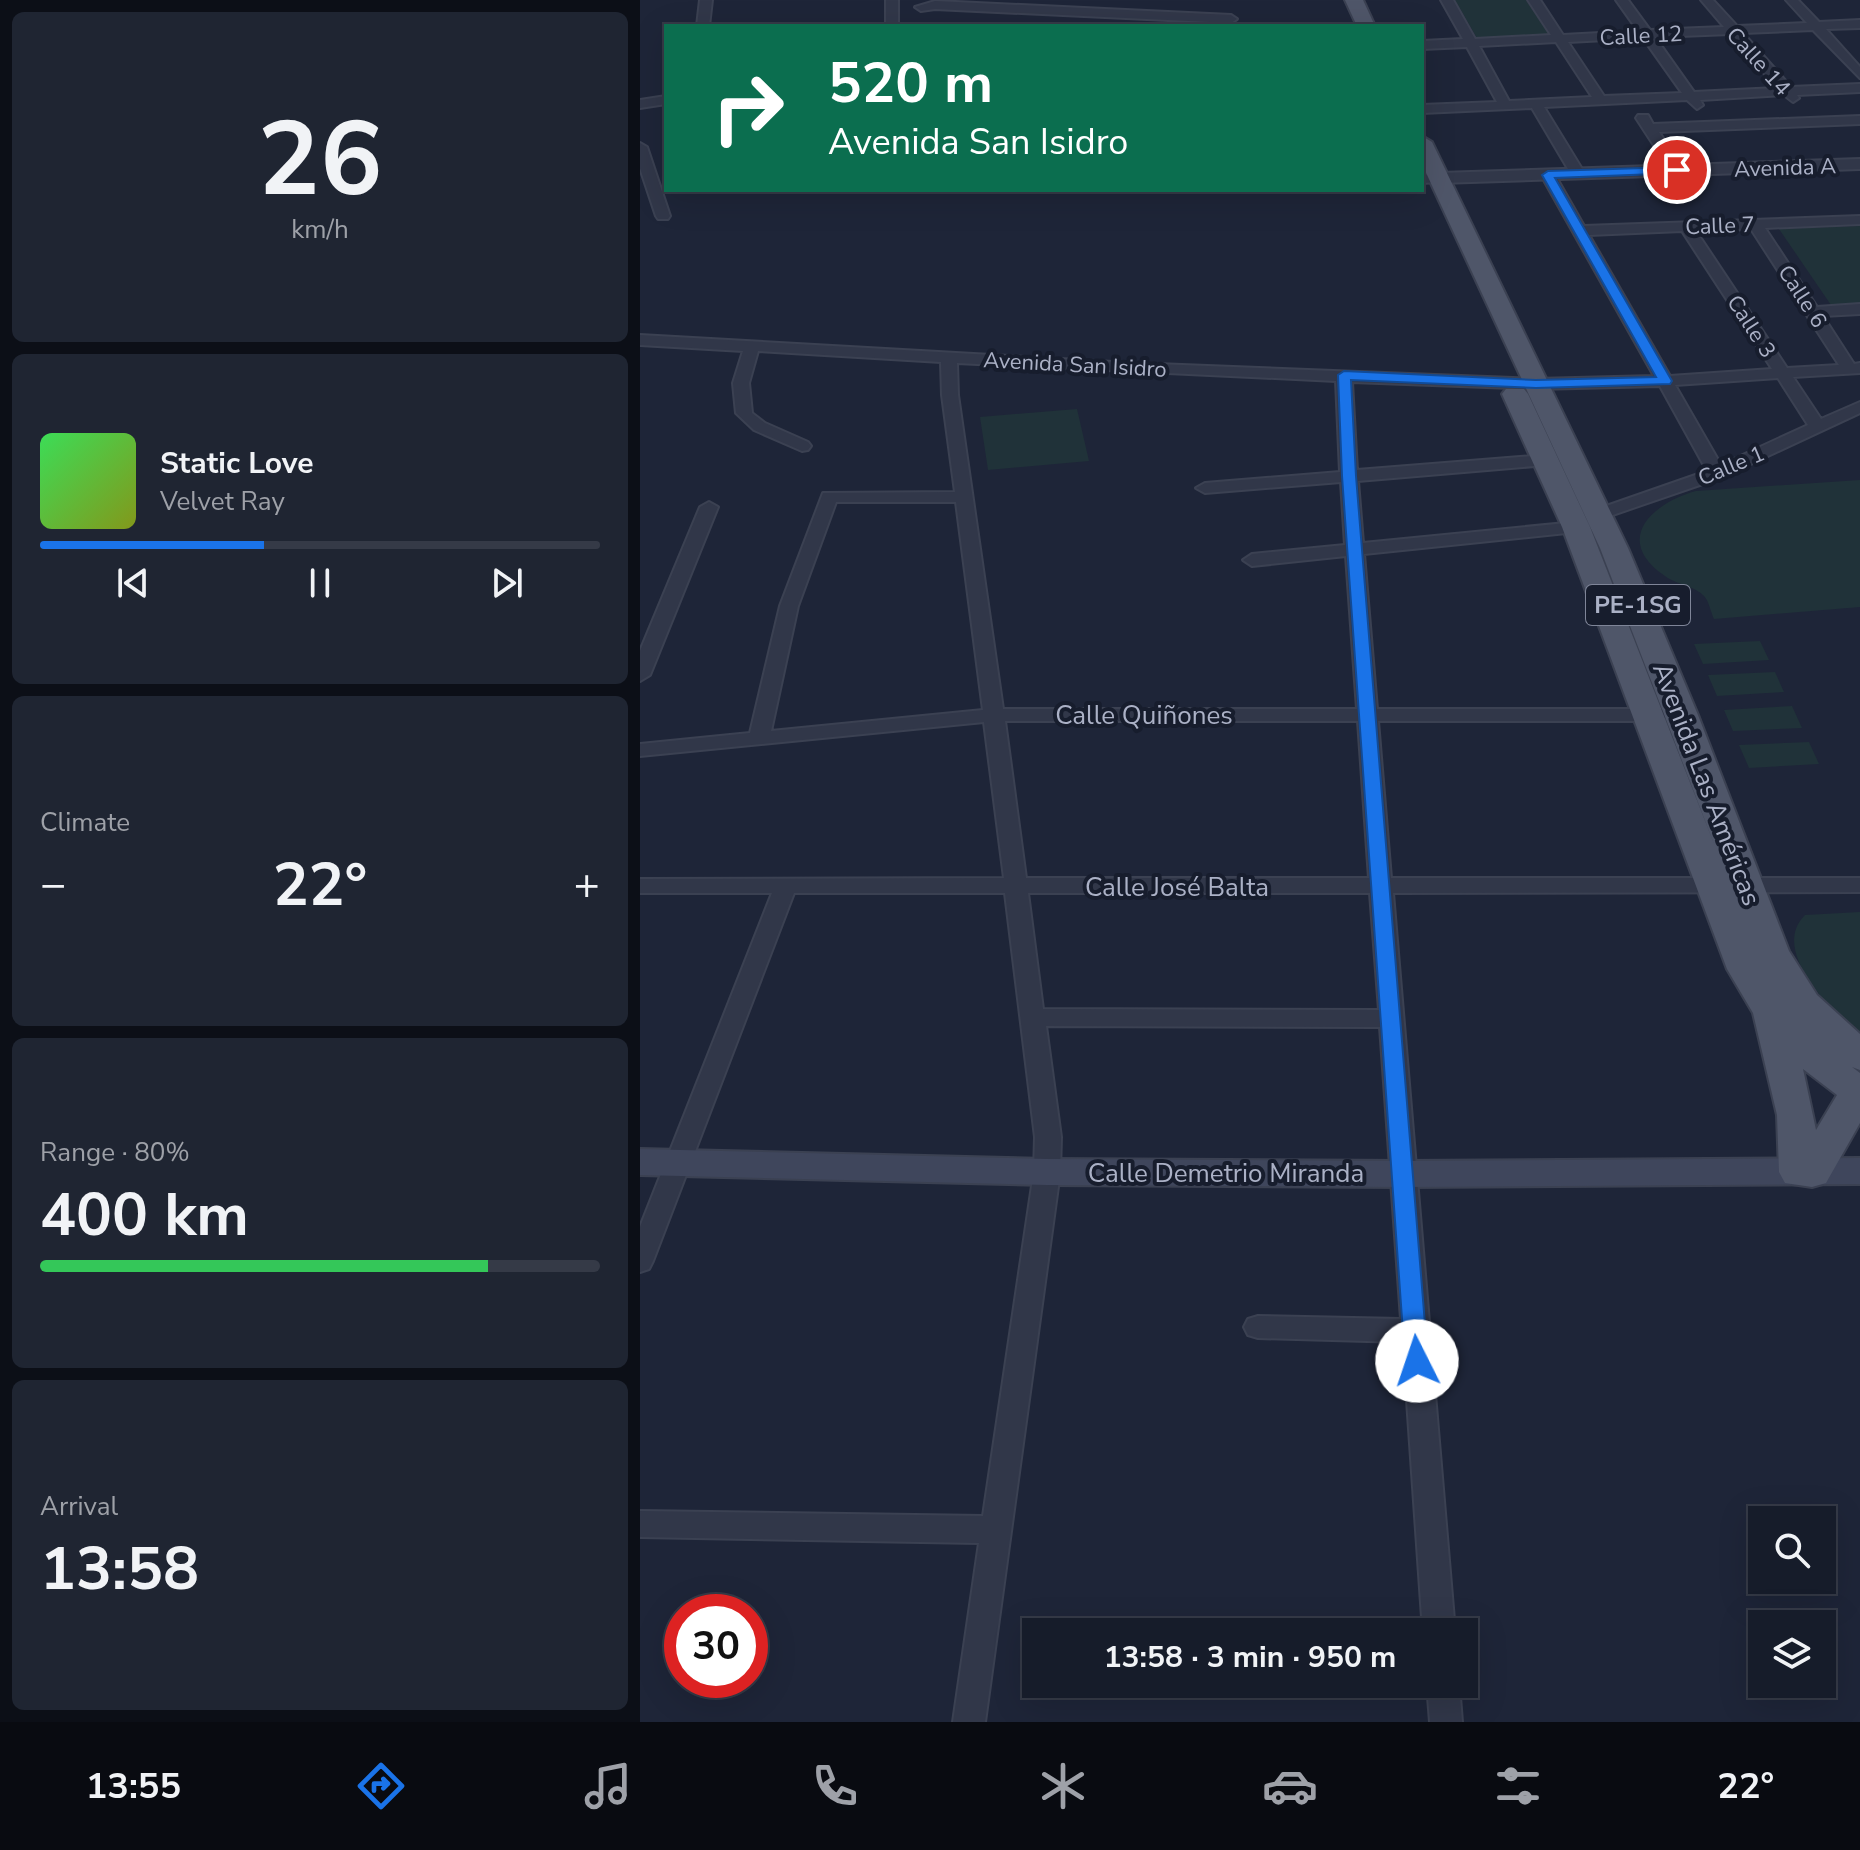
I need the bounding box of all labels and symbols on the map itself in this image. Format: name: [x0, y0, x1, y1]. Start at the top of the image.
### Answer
street label: Calle 12: [1599, 19, 1683, 53]
street label: Calle 14: [1719, 21, 1797, 102]
pin: [1643, 136, 1711, 204]
street label: Avenida A: [1733, 151, 1837, 185]
street label: Calle 7: [1685, 210, 1755, 242]
street label: Calle 6: [1771, 259, 1834, 334]
street label: Calle 3: [1720, 289, 1783, 364]
street label: Avenida San Isidro: [983, 345, 1167, 385]
street label: Calle 1: [1694, 439, 1769, 493]
road number: PE-1SG: [1586, 585, 1690, 625]
street label: Avenida Las Américas: [1644, 658, 1769, 911]
street label: Calle Quiñones: [1055, 698, 1233, 733]
street label: Calle José Balta: [1085, 870, 1269, 905]
street label: Calle Demetrio Miranda: [1088, 1156, 1364, 1191]
position arrow: [1375, 1319, 1459, 1403]
speed limit sign: 30: [664, 1594, 768, 1698]

